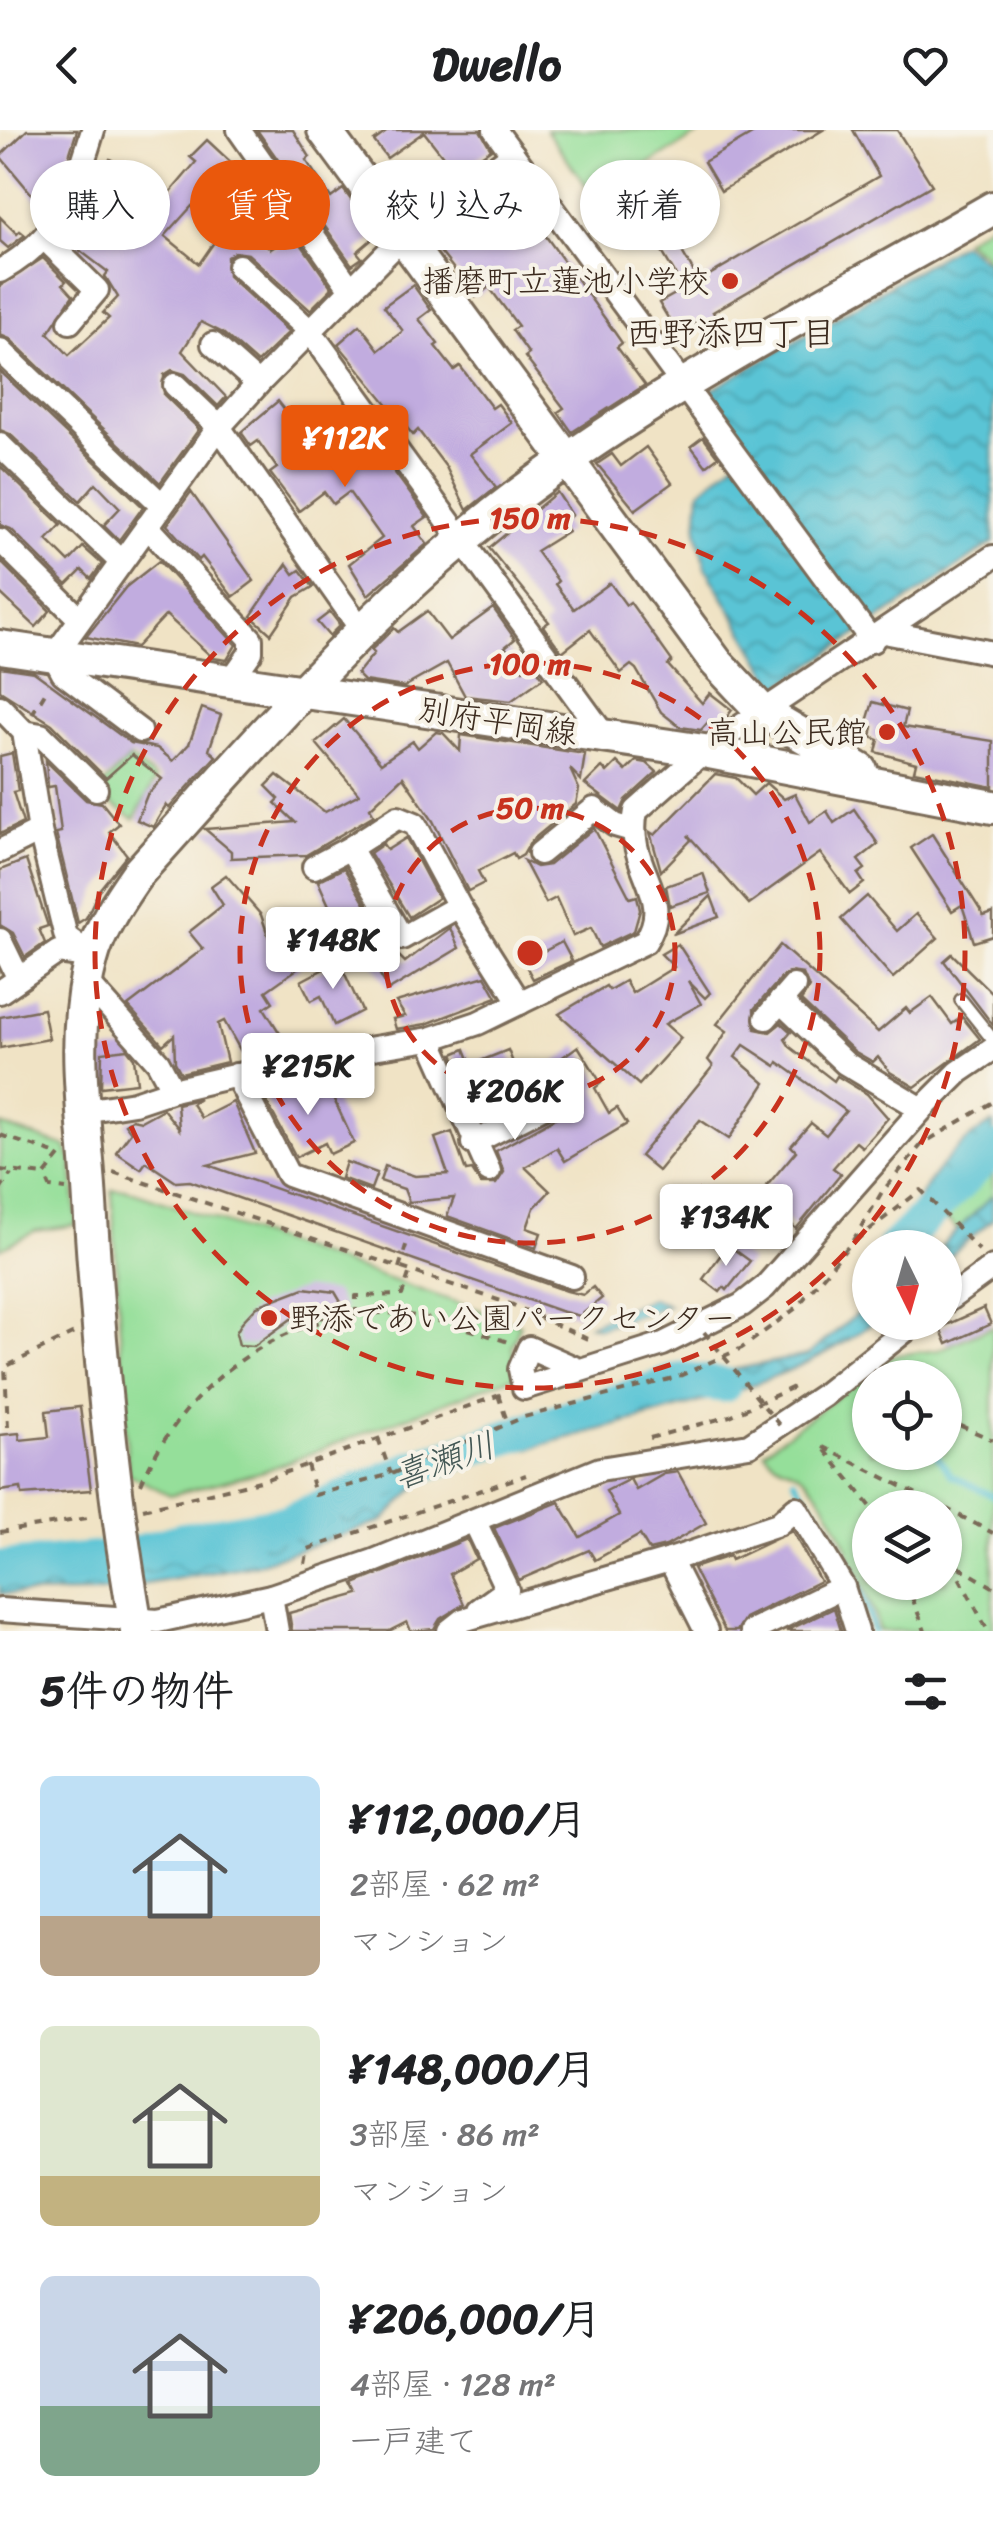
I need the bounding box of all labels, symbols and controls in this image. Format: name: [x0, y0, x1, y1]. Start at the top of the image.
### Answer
text: Dwello: [432, 25, 561, 105]
icon: back: [40, 38, 95, 93]
icon: heart: [898, 38, 953, 93]
chip: 購入: [30, 160, 170, 250]
chip: 賃貸: [190, 160, 330, 250]
chip: 絞り込み: [350, 160, 560, 250]
chip: 新着: [580, 160, 720, 250]
place label: 播磨町立蓮池小学校: [422, 253, 710, 310]
marker: 播磨町立蓮池小学校: [719, 270, 741, 292]
district label: 西野添四丁目: [626, 302, 836, 364]
pin: ¥112K: [275, 405, 415, 490]
text: ¥112K: [303, 409, 387, 466]
text: 150 m: [490, 491, 571, 545]
text: 100 m: [489, 637, 571, 691]
street label: 別府平岡線: [414, 681, 581, 762]
place label: 高山公民館: [707, 704, 867, 761]
marker: 高山公民館: [876, 721, 898, 743]
text: 50 m: [496, 781, 564, 835]
pin: ¥148K: [263, 907, 403, 992]
text: ¥148K: [288, 911, 378, 968]
centre of rings: [512, 935, 548, 971]
pin: ¥215K: [238, 1033, 378, 1118]
text: ¥215K: [264, 1037, 352, 1094]
pin: ¥206K: [445, 1058, 585, 1143]
text: ¥206K: [468, 1062, 562, 1119]
pin: ¥134K: [656, 1184, 796, 1269]
text: ¥134K: [682, 1188, 770, 1245]
north arrow: [852, 1230, 962, 1340]
map controls: [852, 1230, 962, 1600]
place label: 野添であい公園パークセンター: [289, 1290, 736, 1347]
marker: 野添であい公園パークセンター: [258, 1307, 280, 1329]
button: locate: [852, 1360, 962, 1470]
water label: 喜瀬川: [384, 1414, 504, 1506]
button: layers: [852, 1490, 962, 1600]
text: 5件の物件: [40, 1654, 234, 1728]
icon: filters: [898, 1664, 953, 1719]
text: ¥112,000/月: [350, 1782, 587, 1856]
icon: home: [120, 1816, 240, 1936]
text: 2部屋 · 62 m²: [350, 1856, 540, 1913]
text: マンション: [350, 1913, 509, 1970]
text: ¥148,000/月: [350, 2032, 597, 2106]
icon: home: [120, 2066, 240, 2186]
text: 3部屋 · 86 m²: [350, 2106, 540, 2163]
text: マンション: [350, 2163, 509, 2220]
text: ¥206,000/月: [350, 2282, 602, 2356]
icon: home: [120, 2316, 240, 2436]
text: 4部屋 · 128 m²: [350, 2356, 556, 2413]
text: 一戸建て: [350, 2413, 478, 2470]

